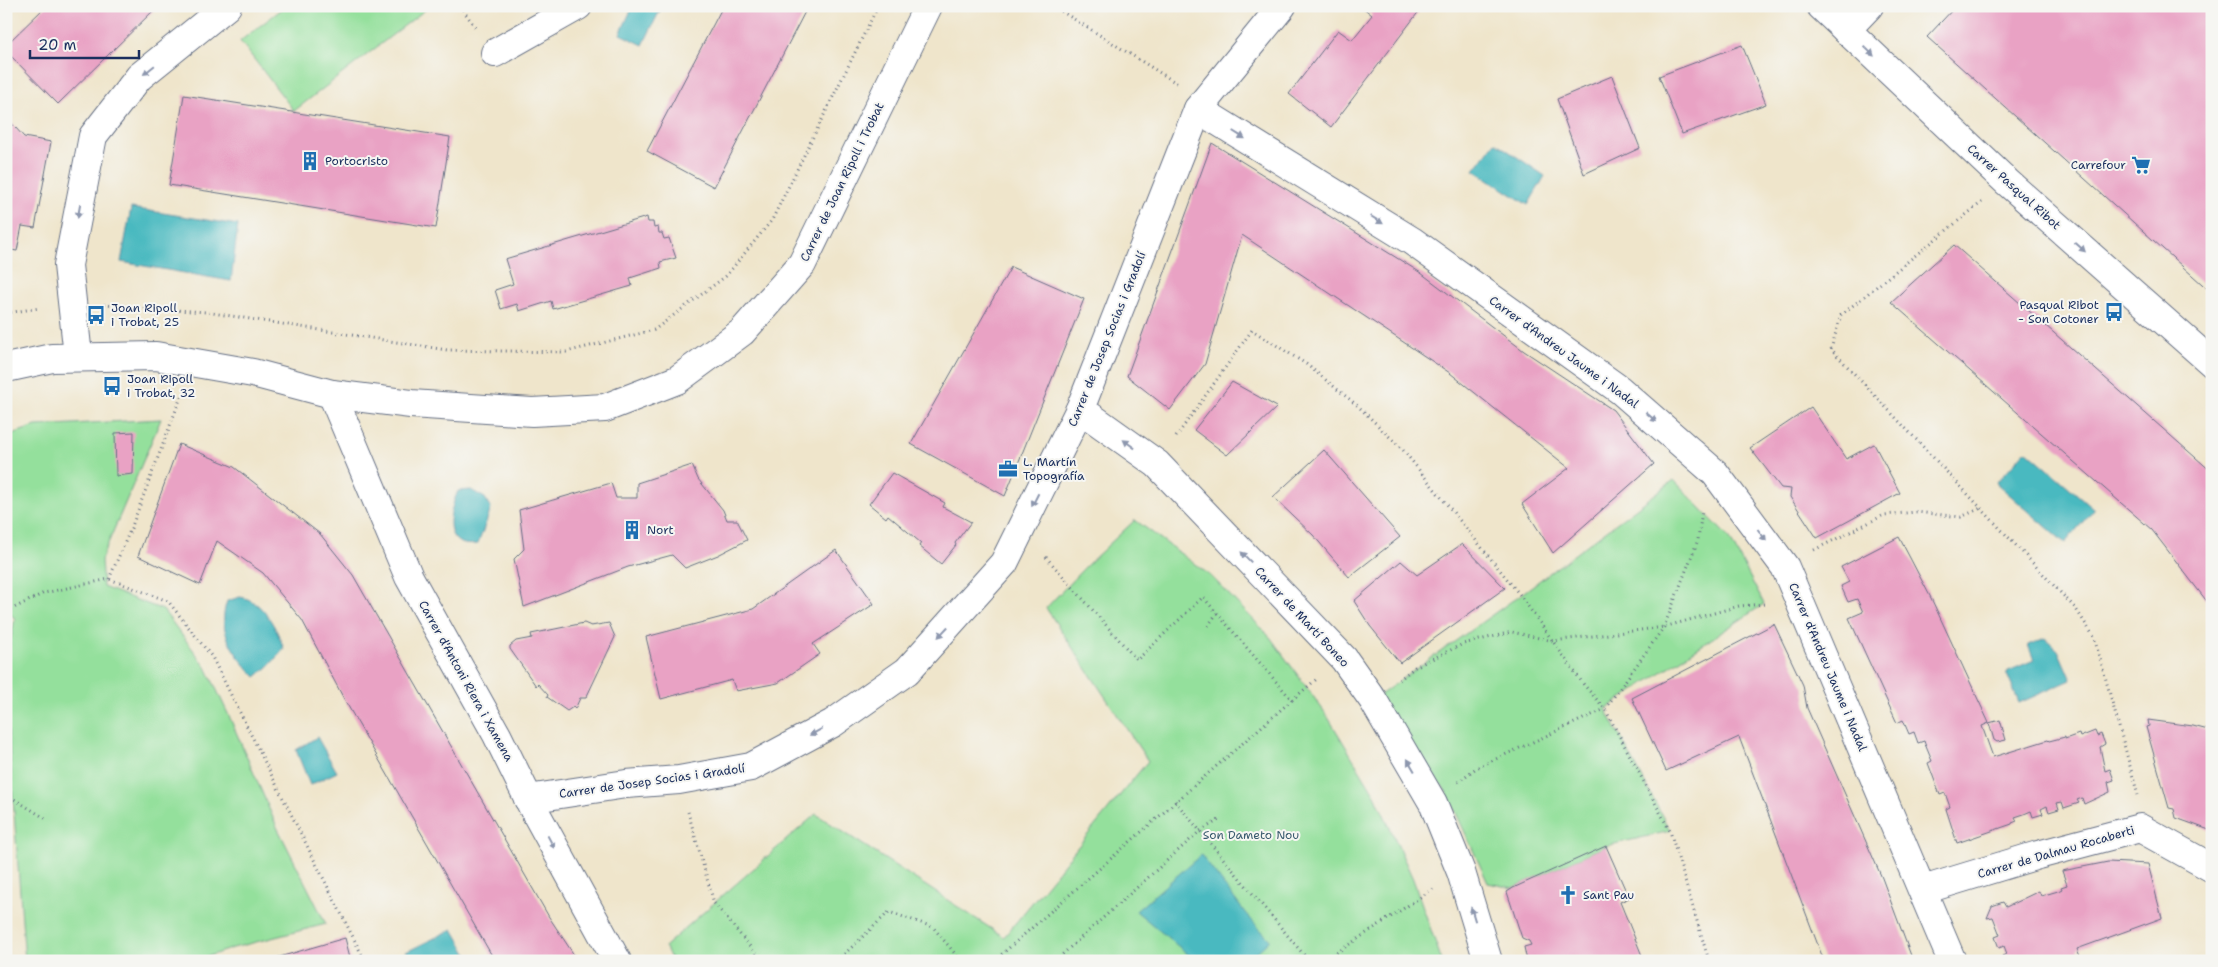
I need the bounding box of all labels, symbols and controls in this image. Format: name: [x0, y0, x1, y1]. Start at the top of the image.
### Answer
scale bar: [30, 28, 139, 60]
text: 20 m: [38, 35, 77, 55]
one-way arrow: [1863, 45, 1875, 57]
one-way arrow: [142, 64, 155, 75]
street label: Carrer de Joan Ripoll i Trobat: [796, 100, 888, 264]
one-way arrow: [1233, 130, 1246, 139]
street label: Carrer Pasqual Ribot: [1964, 141, 2064, 233]
building icon: Portocristo: [299, 150, 321, 172]
place label: Portocristo: [325, 153, 388, 169]
supermarket icon: Carrefour: [2130, 154, 2152, 176]
place label: Carrefour: [2071, 157, 2126, 173]
one-way arrow: [75, 203, 83, 219]
one-way arrow: [1371, 215, 1384, 225]
one-way arrow: [2074, 241, 2086, 253]
street label: Carrer de Josep Socias i Gradolí: [1064, 248, 1150, 429]
street label: Carrer d'Andreu Jaume i Nadal: [1486, 292, 1642, 412]
place label: Pasqual Ribot - Son Cotoner: [2018, 297, 2099, 327]
place label: Joan Ripoll i Trobat, 25: [111, 300, 179, 330]
bus stop icon: Pasqual Ribot - Son Cotoner: [2103, 301, 2125, 323]
bus stop icon: Joan Ripoll i Trobat, 25: [85, 304, 107, 326]
place label: Joan Ripoll i Trobat, 32: [127, 371, 196, 401]
bus stop icon: Joan Ripoll i Trobat, 32: [101, 375, 123, 397]
one-way arrow: [1644, 412, 1657, 423]
one-way arrow: [1122, 439, 1136, 449]
place label: L. Martín Topografía: [1023, 454, 1085, 484]
office icon: L. Martín Topografía: [997, 458, 1019, 480]
one-way arrow: [1031, 493, 1039, 507]
building icon: Nort: [621, 519, 643, 541]
place label: Nort: [647, 522, 674, 538]
one-way arrow: [1756, 528, 1767, 541]
one-way arrow: [1240, 551, 1252, 563]
street label: Carrer de Martí Boneo: [1251, 563, 1353, 671]
street label: Carrer d'Andreu Jaume i Nadal: [1785, 580, 1871, 754]
street label: Carrer d'Antoni Riera i Xamena: [415, 598, 517, 765]
one-way arrow: [937, 626, 949, 638]
one-way arrow: [809, 727, 823, 736]
one-way arrow: [1407, 758, 1415, 773]
street label: Carrer de Josep Socias i Gradolí: [558, 760, 747, 802]
street label: Carrer de Dalmau Rocaberti: [1976, 822, 2136, 882]
park label: Son Dameto Nou: [1203, 827, 1299, 843]
one-way arrow: [547, 835, 555, 849]
church icon: Sant Pau: [1557, 884, 1579, 906]
place label: Sant Pau: [1583, 887, 1634, 903]
one-way arrow: [1469, 907, 1477, 922]

